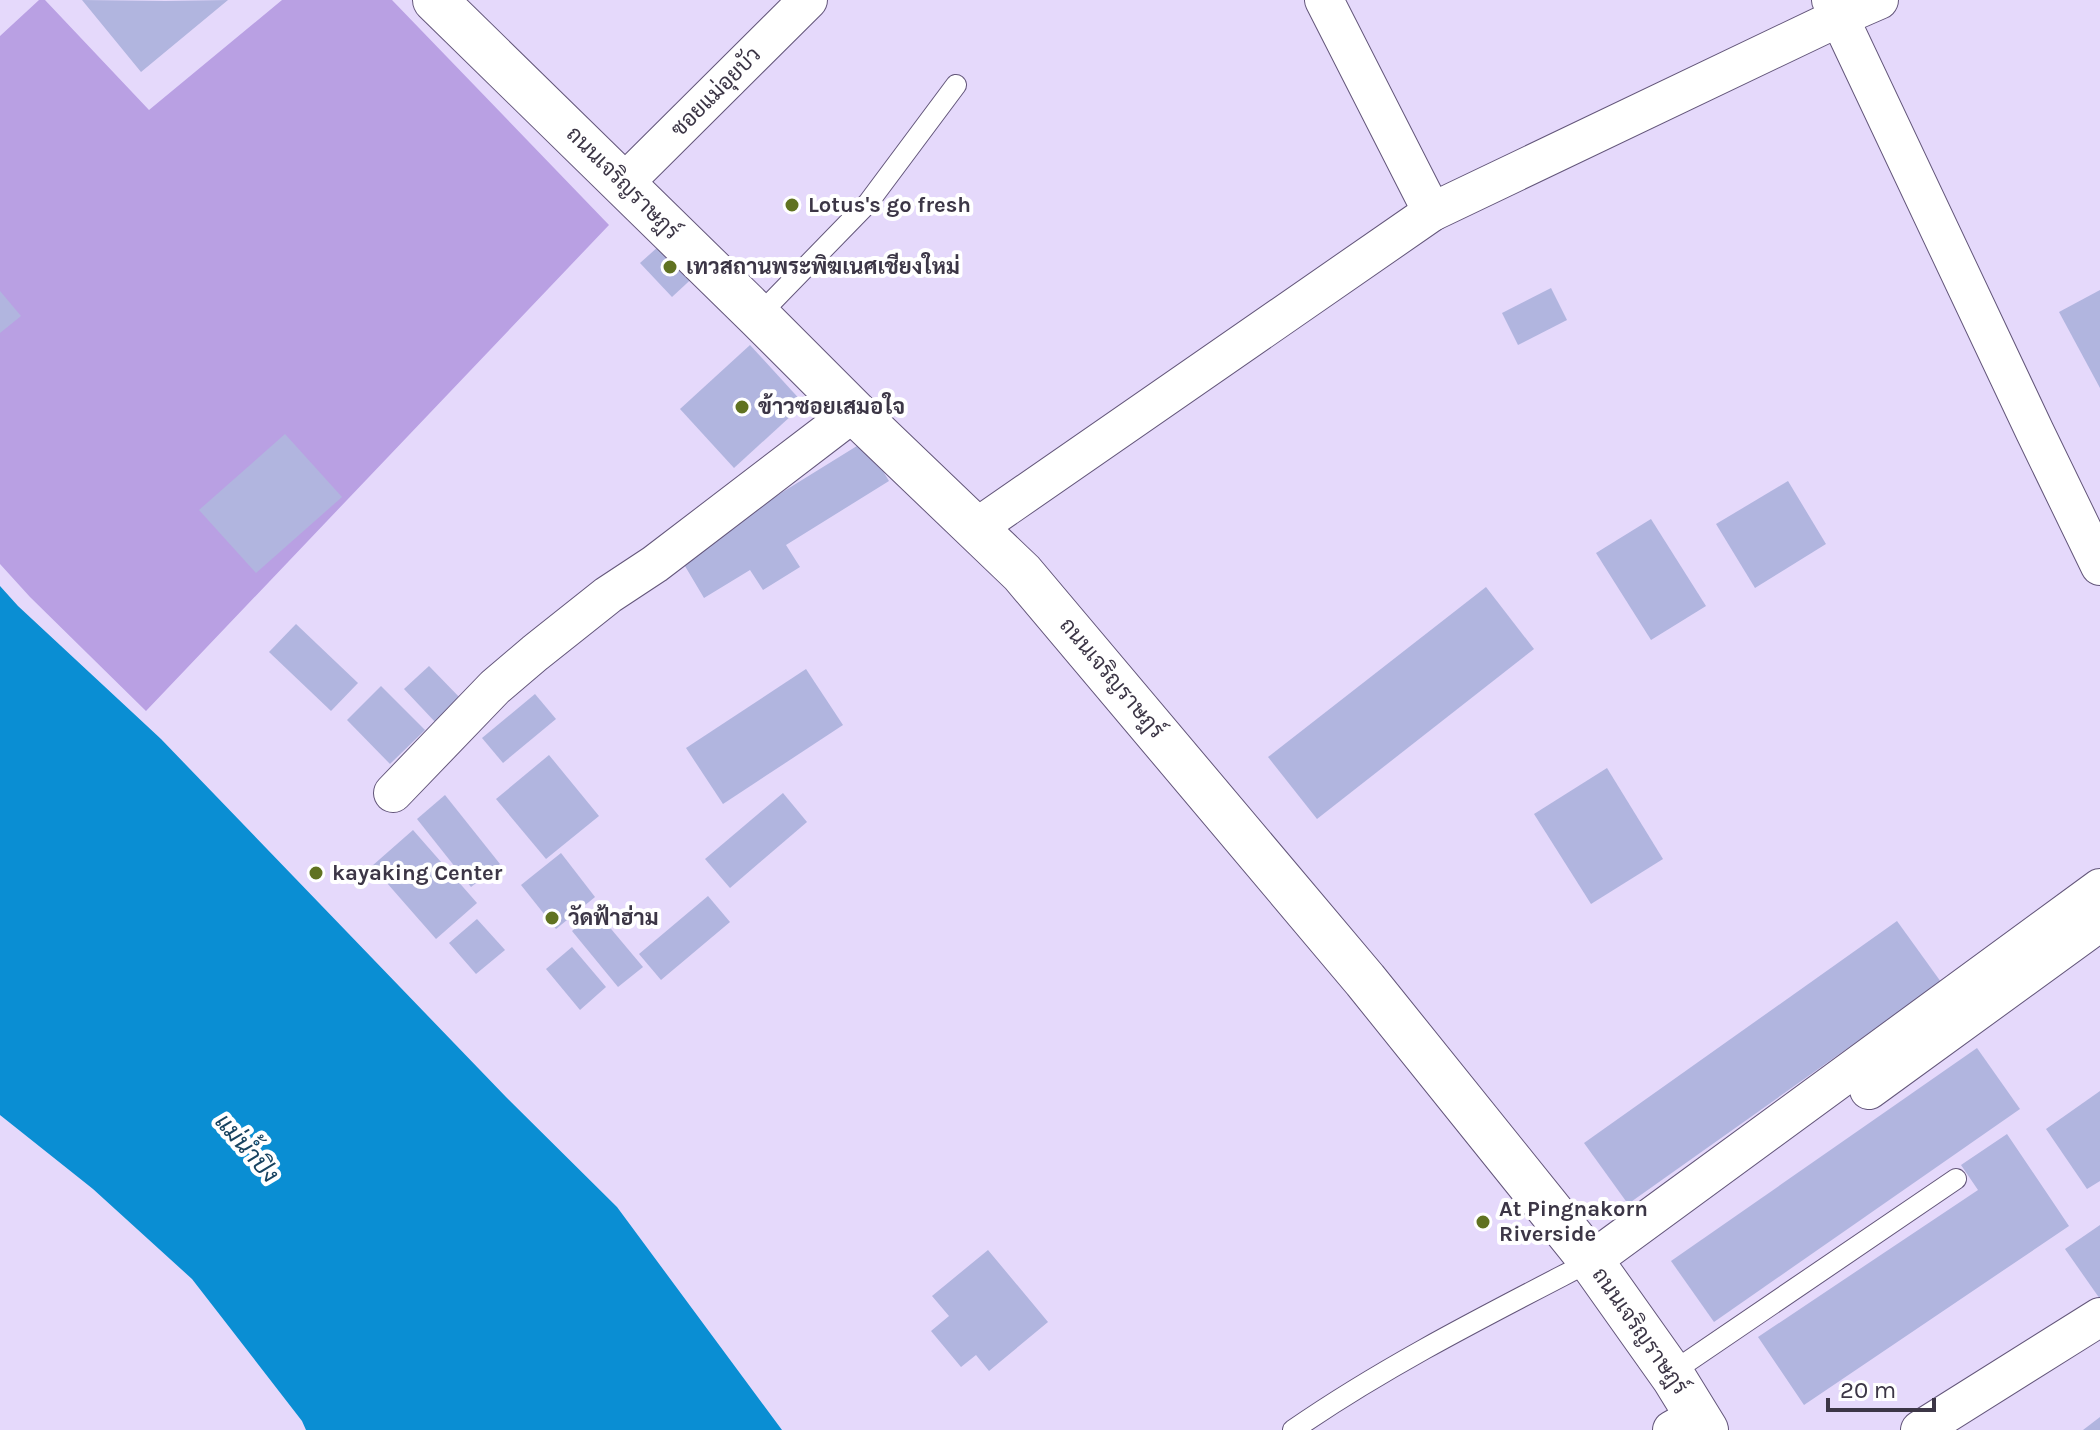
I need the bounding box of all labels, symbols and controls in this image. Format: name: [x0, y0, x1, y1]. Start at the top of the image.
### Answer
street label: ซอยแม่อุยบัว: [665, 41, 768, 144]
street label: ถนนเจริญราษฎร์: [560, 120, 686, 246]
place label: Lotus's go fresh: [808, 192, 971, 218]
marker: Lotus's go fresh: [783, 196, 801, 214]
place label: เทวสถานพระพิฆเนศเชียงใหม่: [686, 252, 960, 280]
marker: เทวสถานพระพิฆเนศเชียงใหม่: [661, 258, 679, 276]
place label: ข้าวซอยเสมอใจ: [758, 392, 905, 420]
marker: ข้าวซอยเสมอใจ: [733, 398, 751, 416]
street label: ถนนเจริญราษฎร์: [1053, 611, 1171, 745]
place label: kayaking Center: [332, 860, 503, 886]
marker: kayaking Center: [307, 864, 325, 882]
place label: วัดฟ้าฮ่าม: [568, 904, 659, 931]
marker: วัดฟ้าฮ่าม: [543, 909, 561, 927]
water label: แม่น้ำปิง: [209, 1104, 289, 1188]
place label: At Pingnakorn Riverside: [1499, 1196, 1648, 1247]
marker: At Pingnakorn Riverside: [1474, 1213, 1492, 1231]
street label: ถนนเจริญราษฎร์: [1585, 1261, 1695, 1401]
scale bar: [1828, 1362, 1934, 1412]
text: 20 m: [1840, 1376, 1896, 1404]

